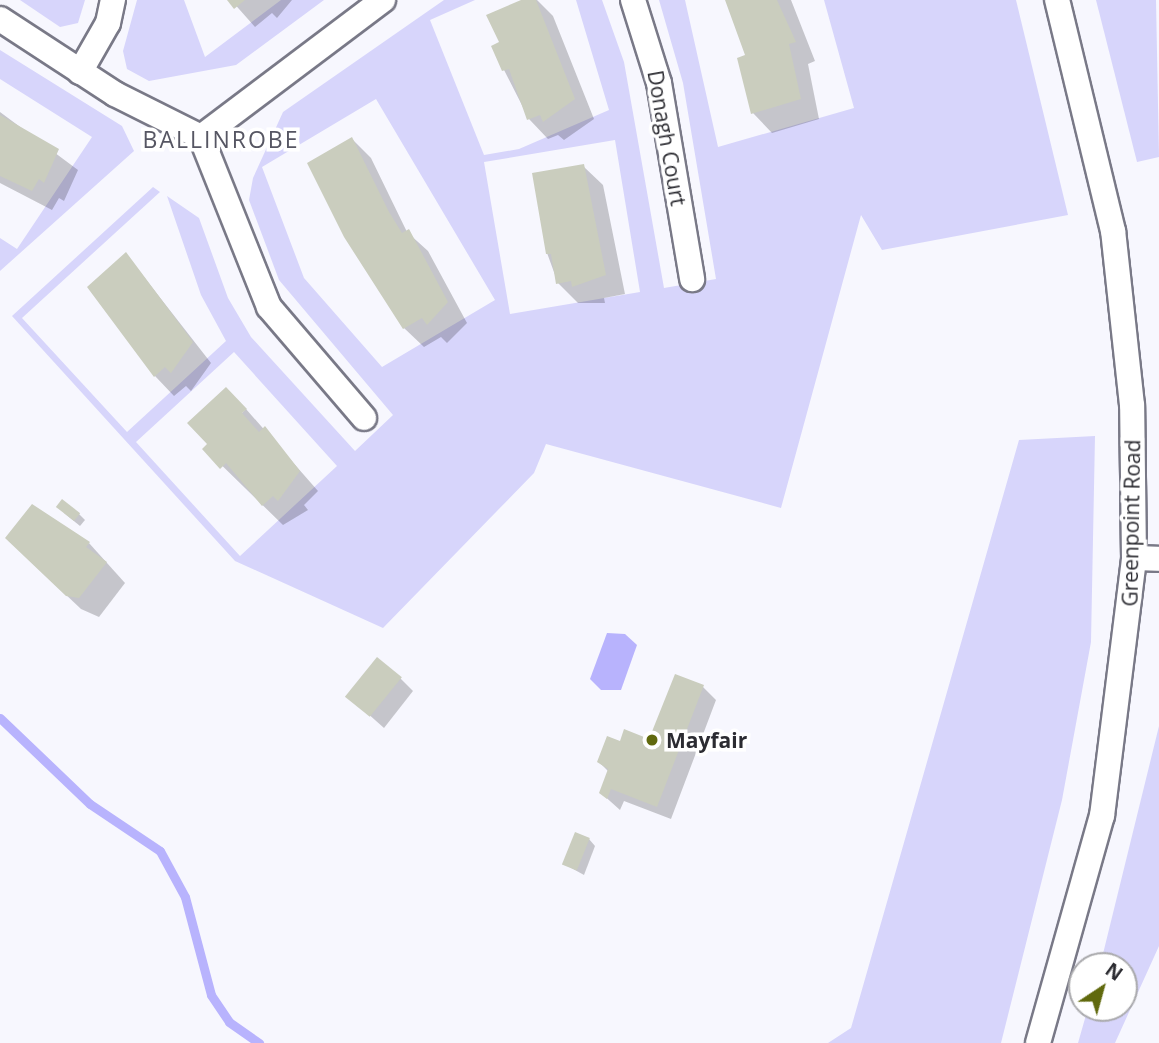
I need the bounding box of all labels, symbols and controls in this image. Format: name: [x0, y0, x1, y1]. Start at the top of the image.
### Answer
street label: Donagh Court: [643, 68, 691, 208]
district label: BALLINROBE: [144, 125, 298, 153]
street label: Greenpoint Road: [1117, 439, 1145, 607]
place label: Mayfair: [666, 727, 747, 753]
marker: Mayfair: [644, 732, 660, 748]
north arrow: [1068, 952, 1138, 1022]
text: N: [1100, 957, 1128, 987]

